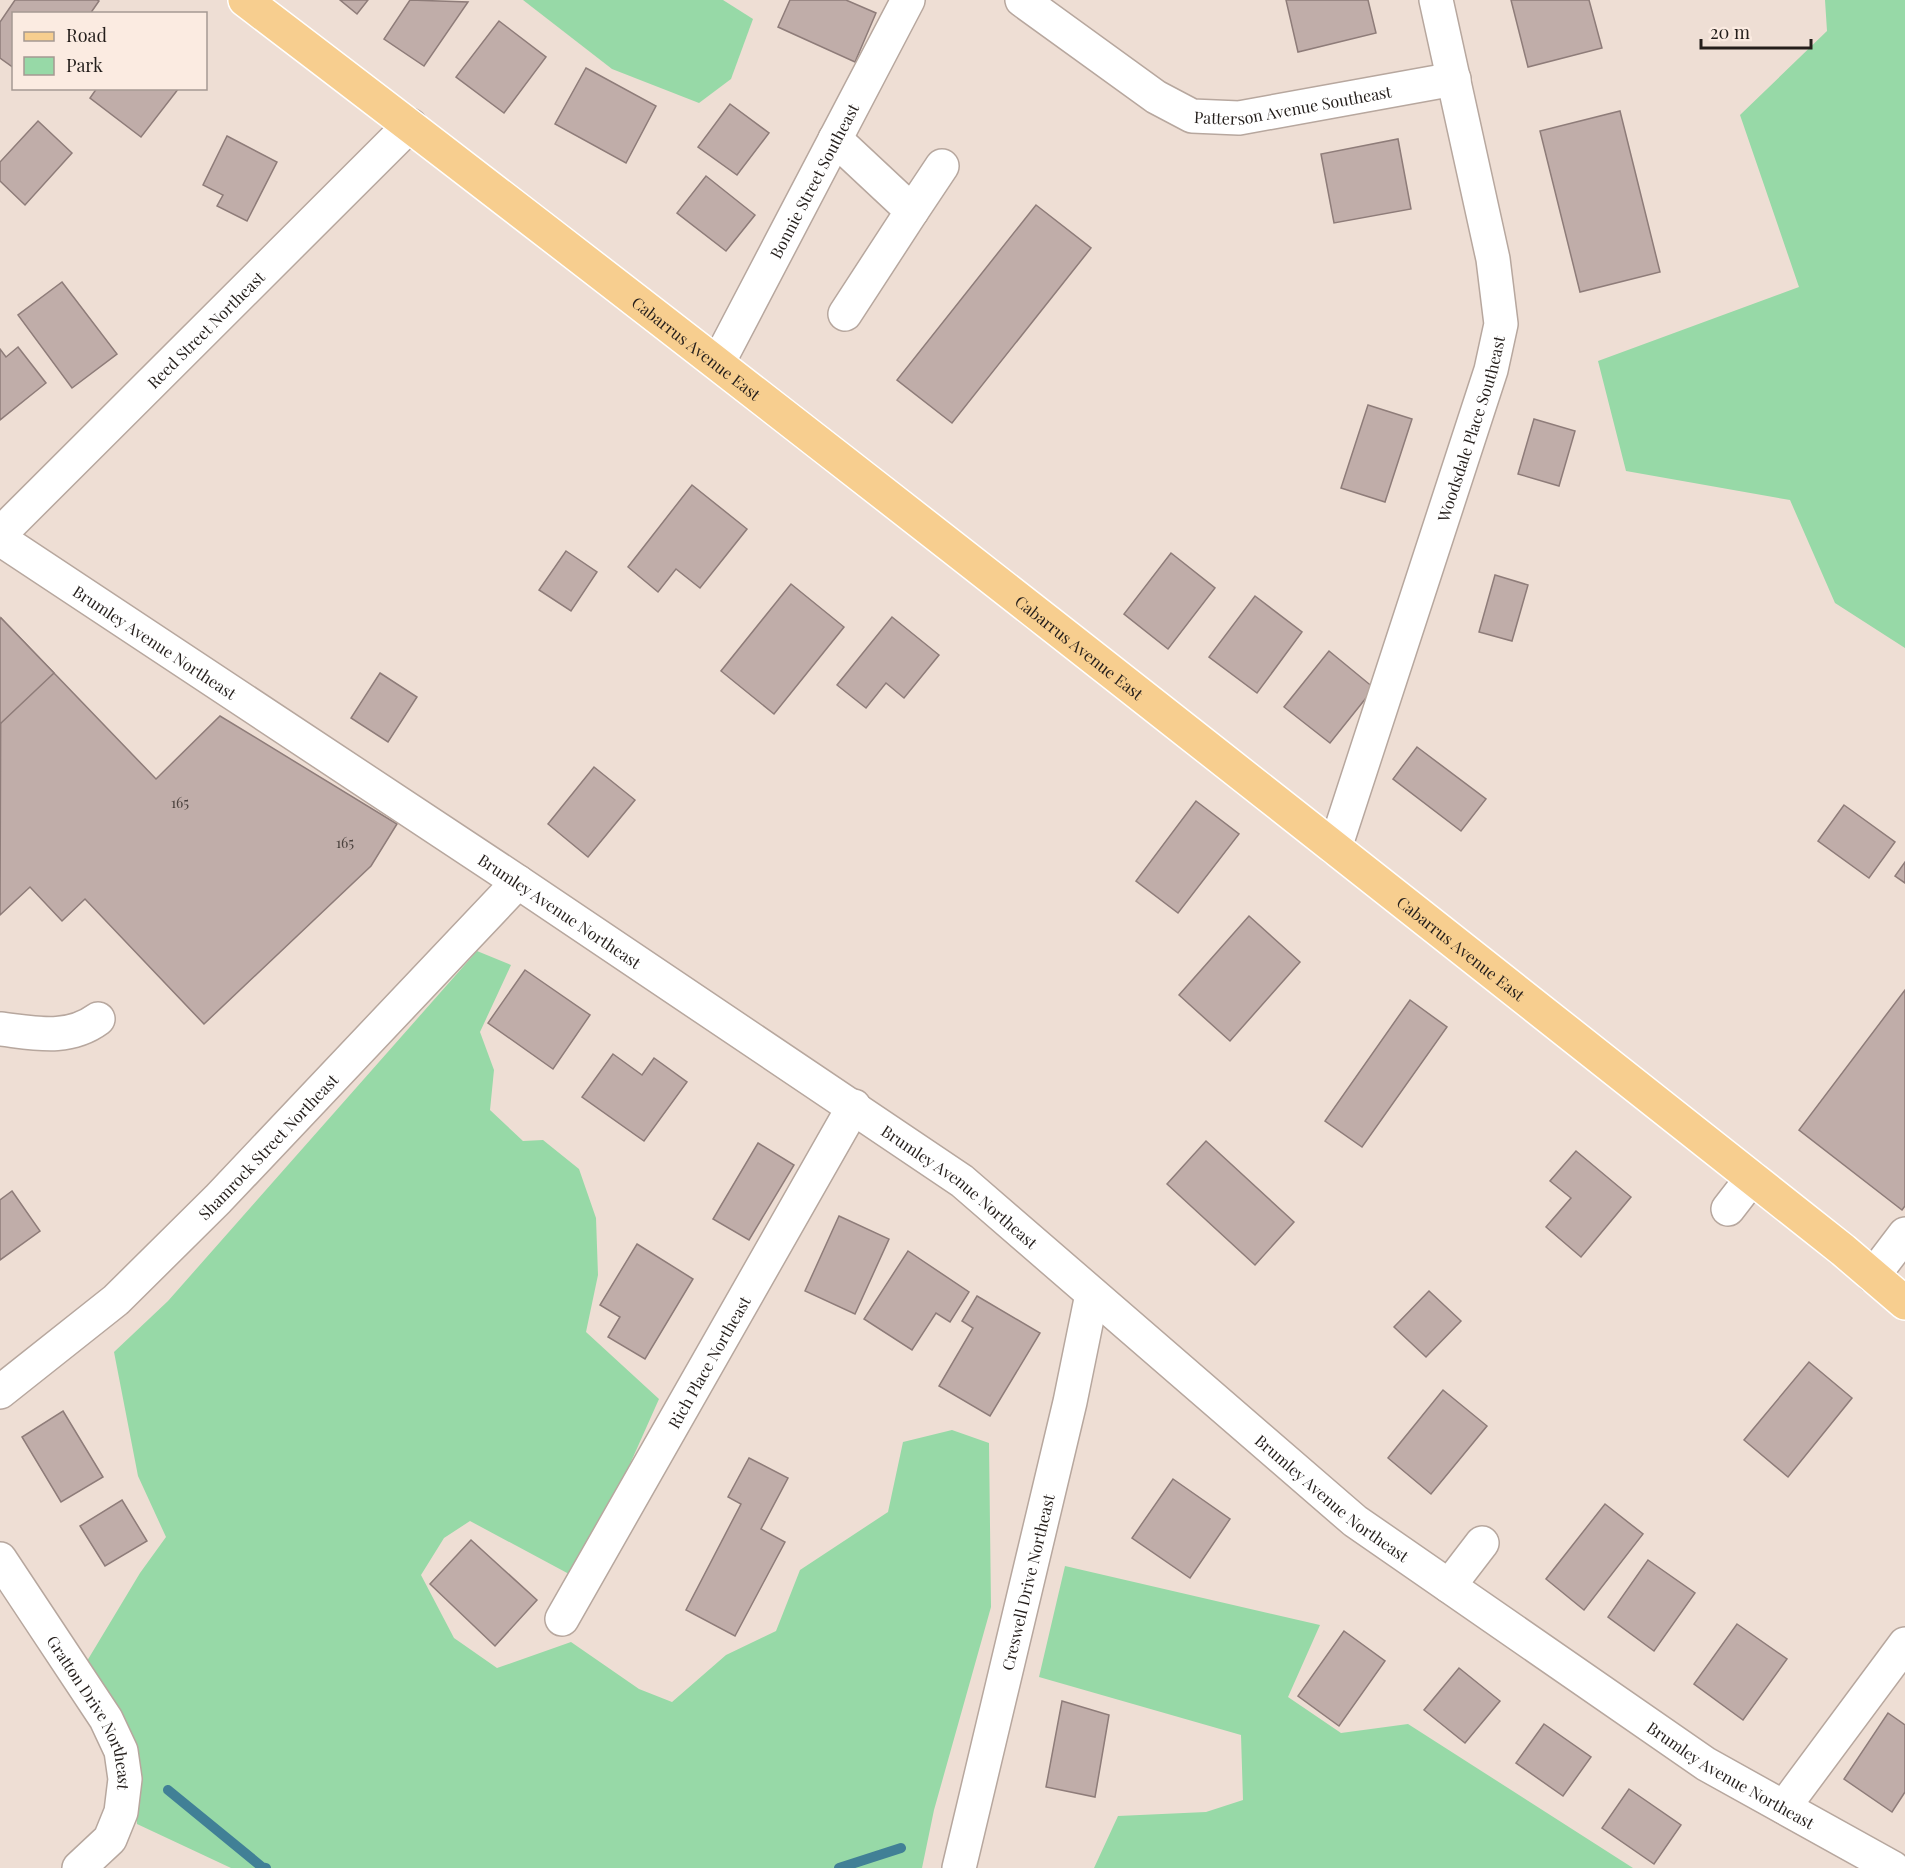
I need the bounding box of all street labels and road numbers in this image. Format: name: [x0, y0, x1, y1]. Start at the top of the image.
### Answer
street label: Patterson Avenue Southeast: [1194, 80, 1393, 129]
street label: Bonnie Street Southeast: [764, 99, 863, 262]
street label: Reed Street Northeast: [142, 266, 269, 392]
street label: Cabarrus Avenue East: [628, 291, 766, 405]
street label: Woodsdale Place Southeast: [1432, 333, 1509, 525]
street label: Brumley Avenue Northeast: [69, 580, 241, 704]
street label: Cabarrus Avenue East: [1011, 590, 1148, 704]
street label: Brumley Avenue Northeast: [475, 848, 646, 973]
street label: Cabarrus Avenue East: [1393, 891, 1530, 1005]
street label: Shamrock Street Northeast: [193, 1069, 342, 1224]
street label: Brumley Avenue Northeast: [878, 1120, 1043, 1253]
street label: Rich Place Northeast: [662, 1292, 755, 1432]
street label: Brumley Avenue Northeast: [1251, 1429, 1414, 1566]
street label: Creswell Drive Northeast: [996, 1491, 1058, 1672]
street label: Gratton Drive Northeast: [43, 1631, 136, 1792]
street label: Brumley Avenue Northeast: [1643, 1716, 1819, 1833]

